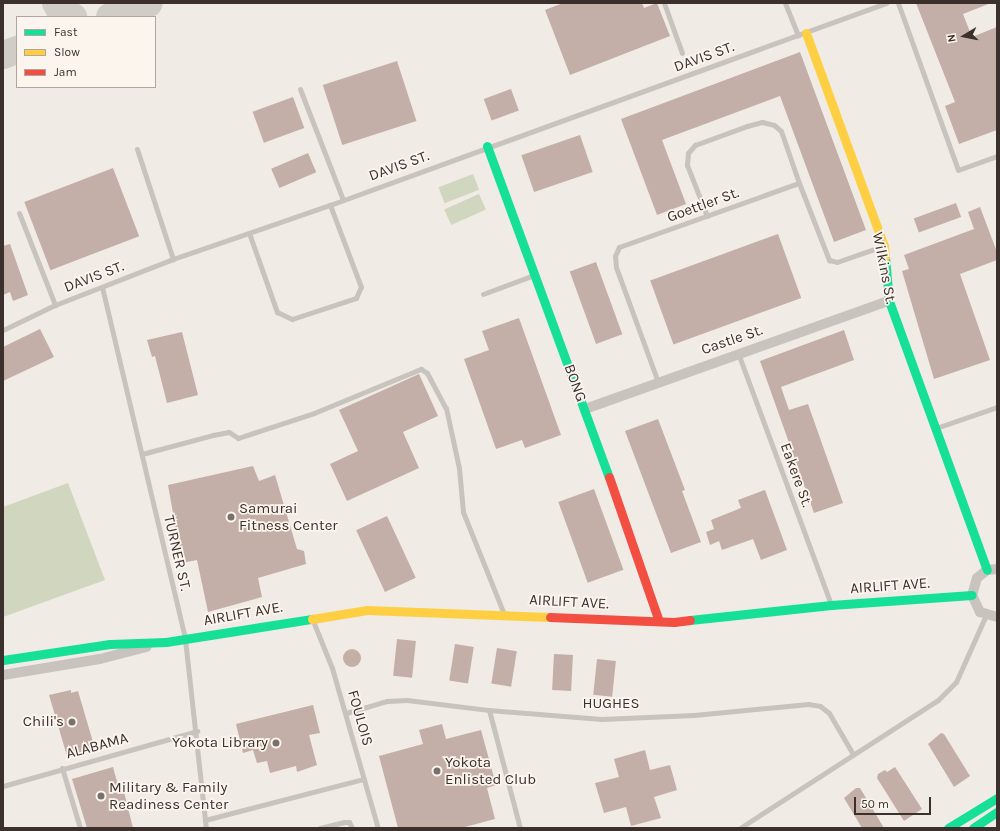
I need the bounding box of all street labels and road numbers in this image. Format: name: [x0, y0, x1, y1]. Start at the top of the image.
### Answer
street label: DAVIS ST.: [672, 38, 736, 76]
street label: DAVIS ST.: [367, 147, 431, 185]
street label: Goettler St.: [665, 184, 741, 226]
street label: Wilkins St.: [868, 231, 900, 305]
street label: DAVIS ST.: [62, 257, 126, 297]
street label: Castle St.: [699, 321, 765, 359]
street label: BONG: [560, 362, 590, 404]
street label: Eakere St.: [776, 440, 816, 510]
street label: TURNER ST.: [160, 513, 194, 593]
street label: AIRLIFT AVE.: [850, 574, 930, 598]
street label: AIRLIFT AVE.: [529, 591, 609, 613]
street label: AIRLIFT AVE.: [202, 598, 284, 630]
street label: FOULOIS: [343, 688, 377, 748]
street label: HUGHES: [582, 695, 640, 713]
street label: ALABAMA: [64, 729, 130, 763]

